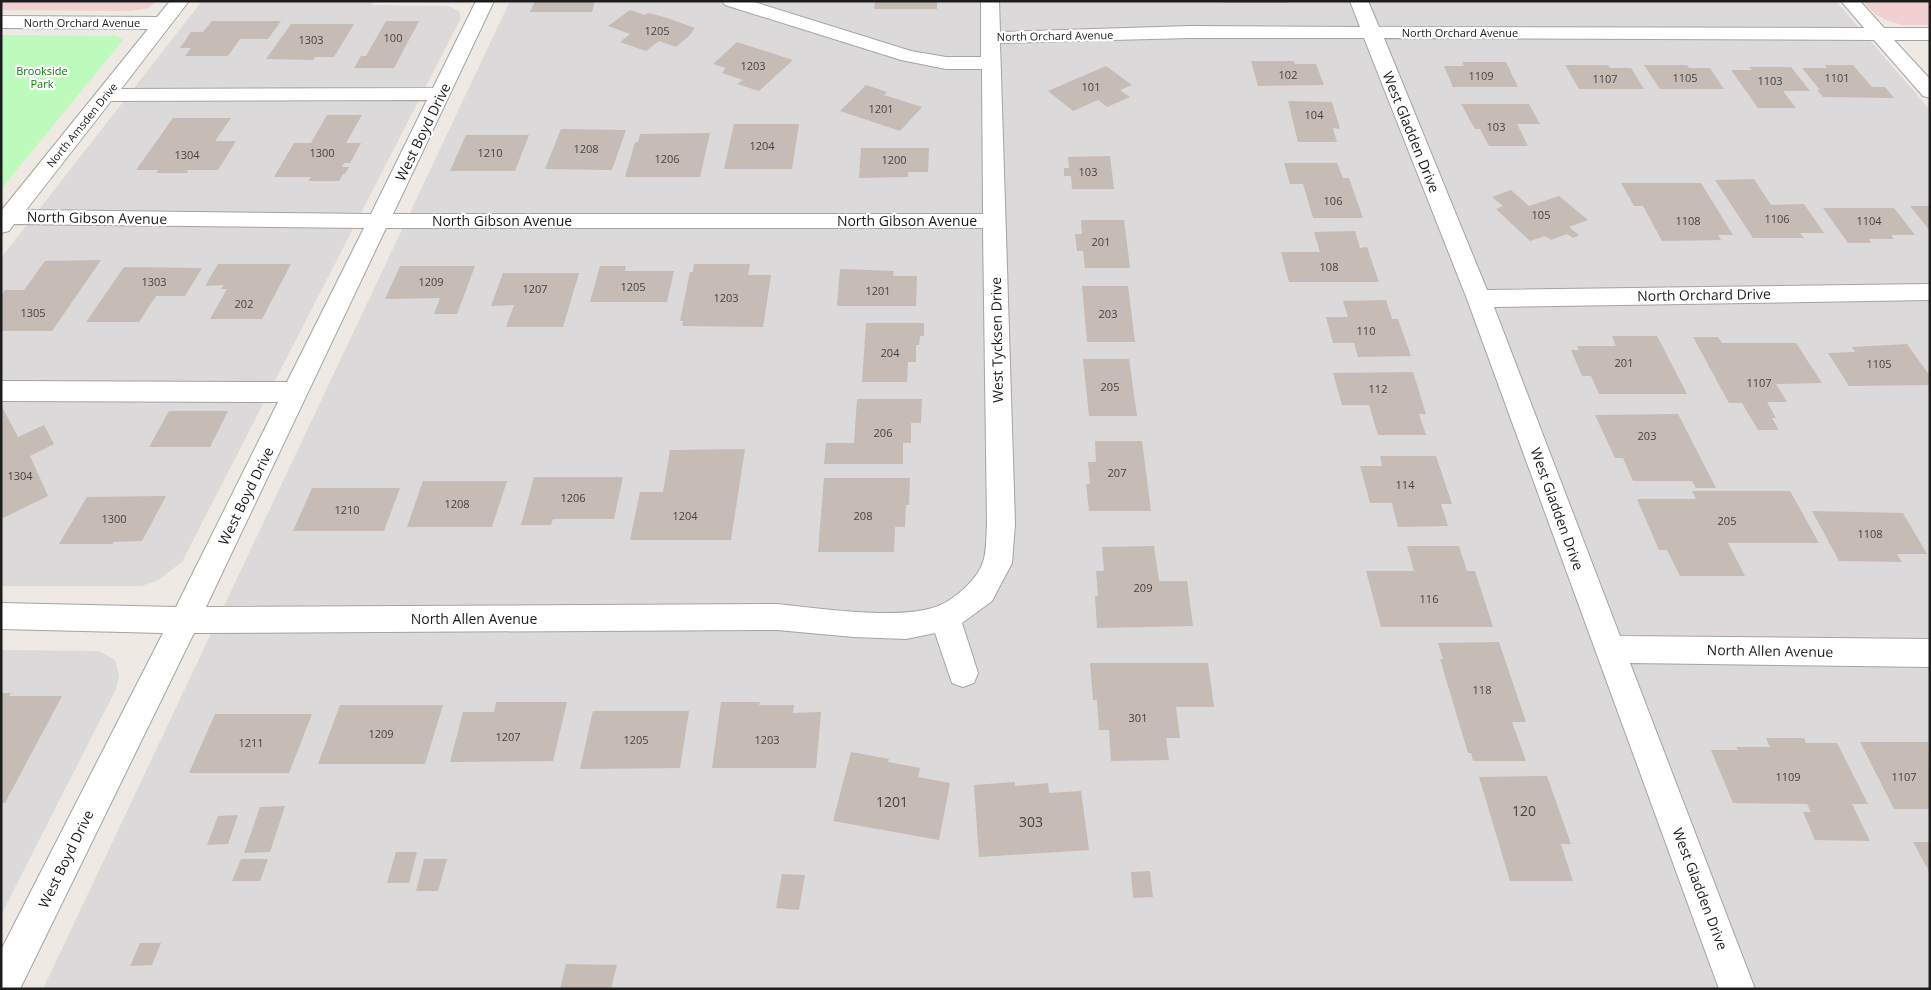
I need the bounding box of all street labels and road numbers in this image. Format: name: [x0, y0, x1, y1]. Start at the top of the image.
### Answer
street label: North Orchard Avenue: [24, 15, 140, 30]
street label: North Orchard Avenue: [1402, 25, 1518, 40]
street label: North Orchard Avenue: [997, 27, 1113, 44]
street label: West Gladden Drive: [1378, 68, 1444, 195]
street label: North Amsden Drive: [43, 79, 120, 170]
street label: West Boyd Drive: [391, 79, 455, 184]
street label: North Gibson Avenue: [27, 207, 167, 228]
street label: North Gibson Avenue: [432, 211, 572, 230]
street label: North Gibson Avenue: [837, 211, 977, 230]
street label: West Tycksen Drive: [986, 277, 1007, 403]
street label: North Orchard Drive: [1637, 284, 1771, 305]
street label: West Boyd Drive: [214, 443, 278, 548]
street label: West Gladden Drive: [1526, 445, 1589, 573]
street label: North Allen Avenue: [411, 609, 537, 628]
street label: North Allen Avenue: [1707, 640, 1834, 661]
street label: West Boyd Drive: [34, 806, 98, 911]
street label: West Gladden Drive: [1668, 825, 1733, 953]

